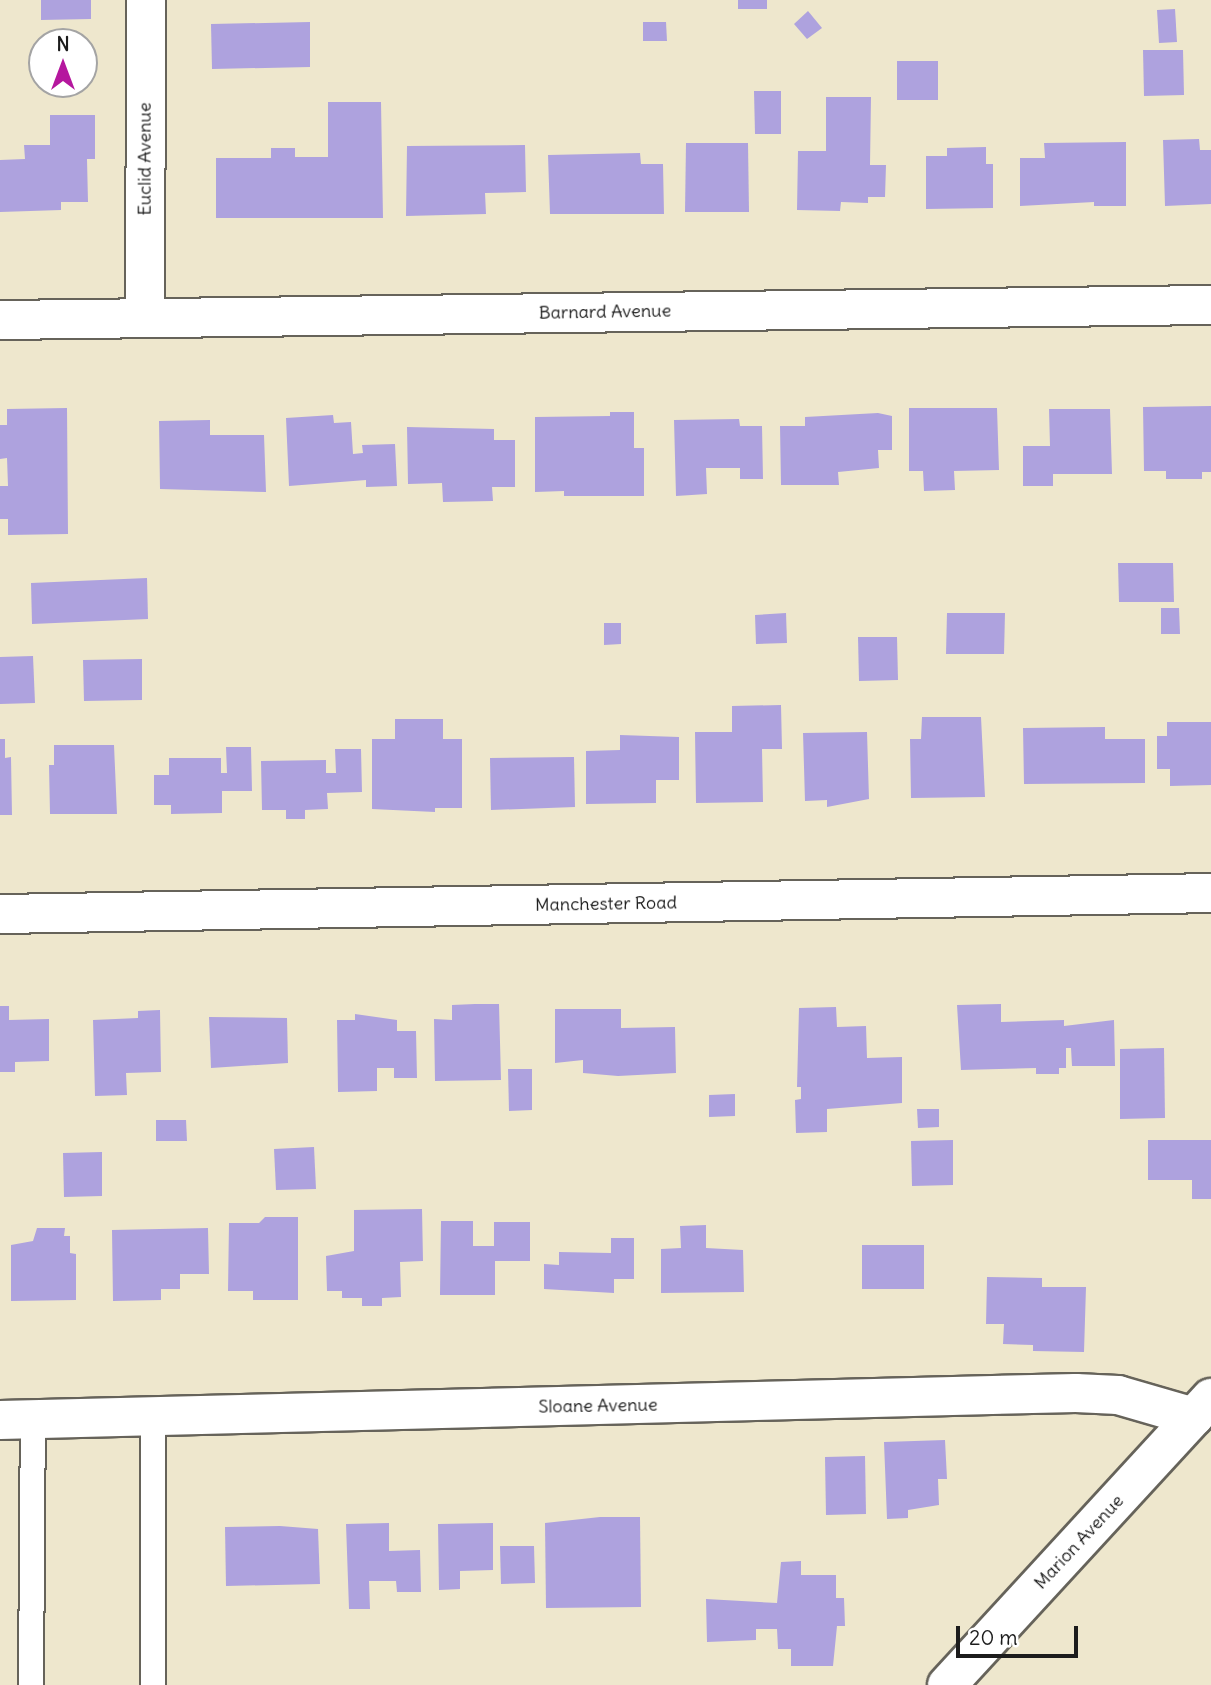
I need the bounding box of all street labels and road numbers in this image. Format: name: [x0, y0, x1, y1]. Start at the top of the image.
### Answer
street label: Euclid Avenue: [134, 102, 156, 216]
street label: Barnard Avenue: [539, 300, 671, 324]
street label: Manchester Road: [535, 892, 677, 916]
street label: Sloane Avenue: [538, 1394, 658, 1418]
street label: Marion Avenue: [1030, 1490, 1128, 1594]

